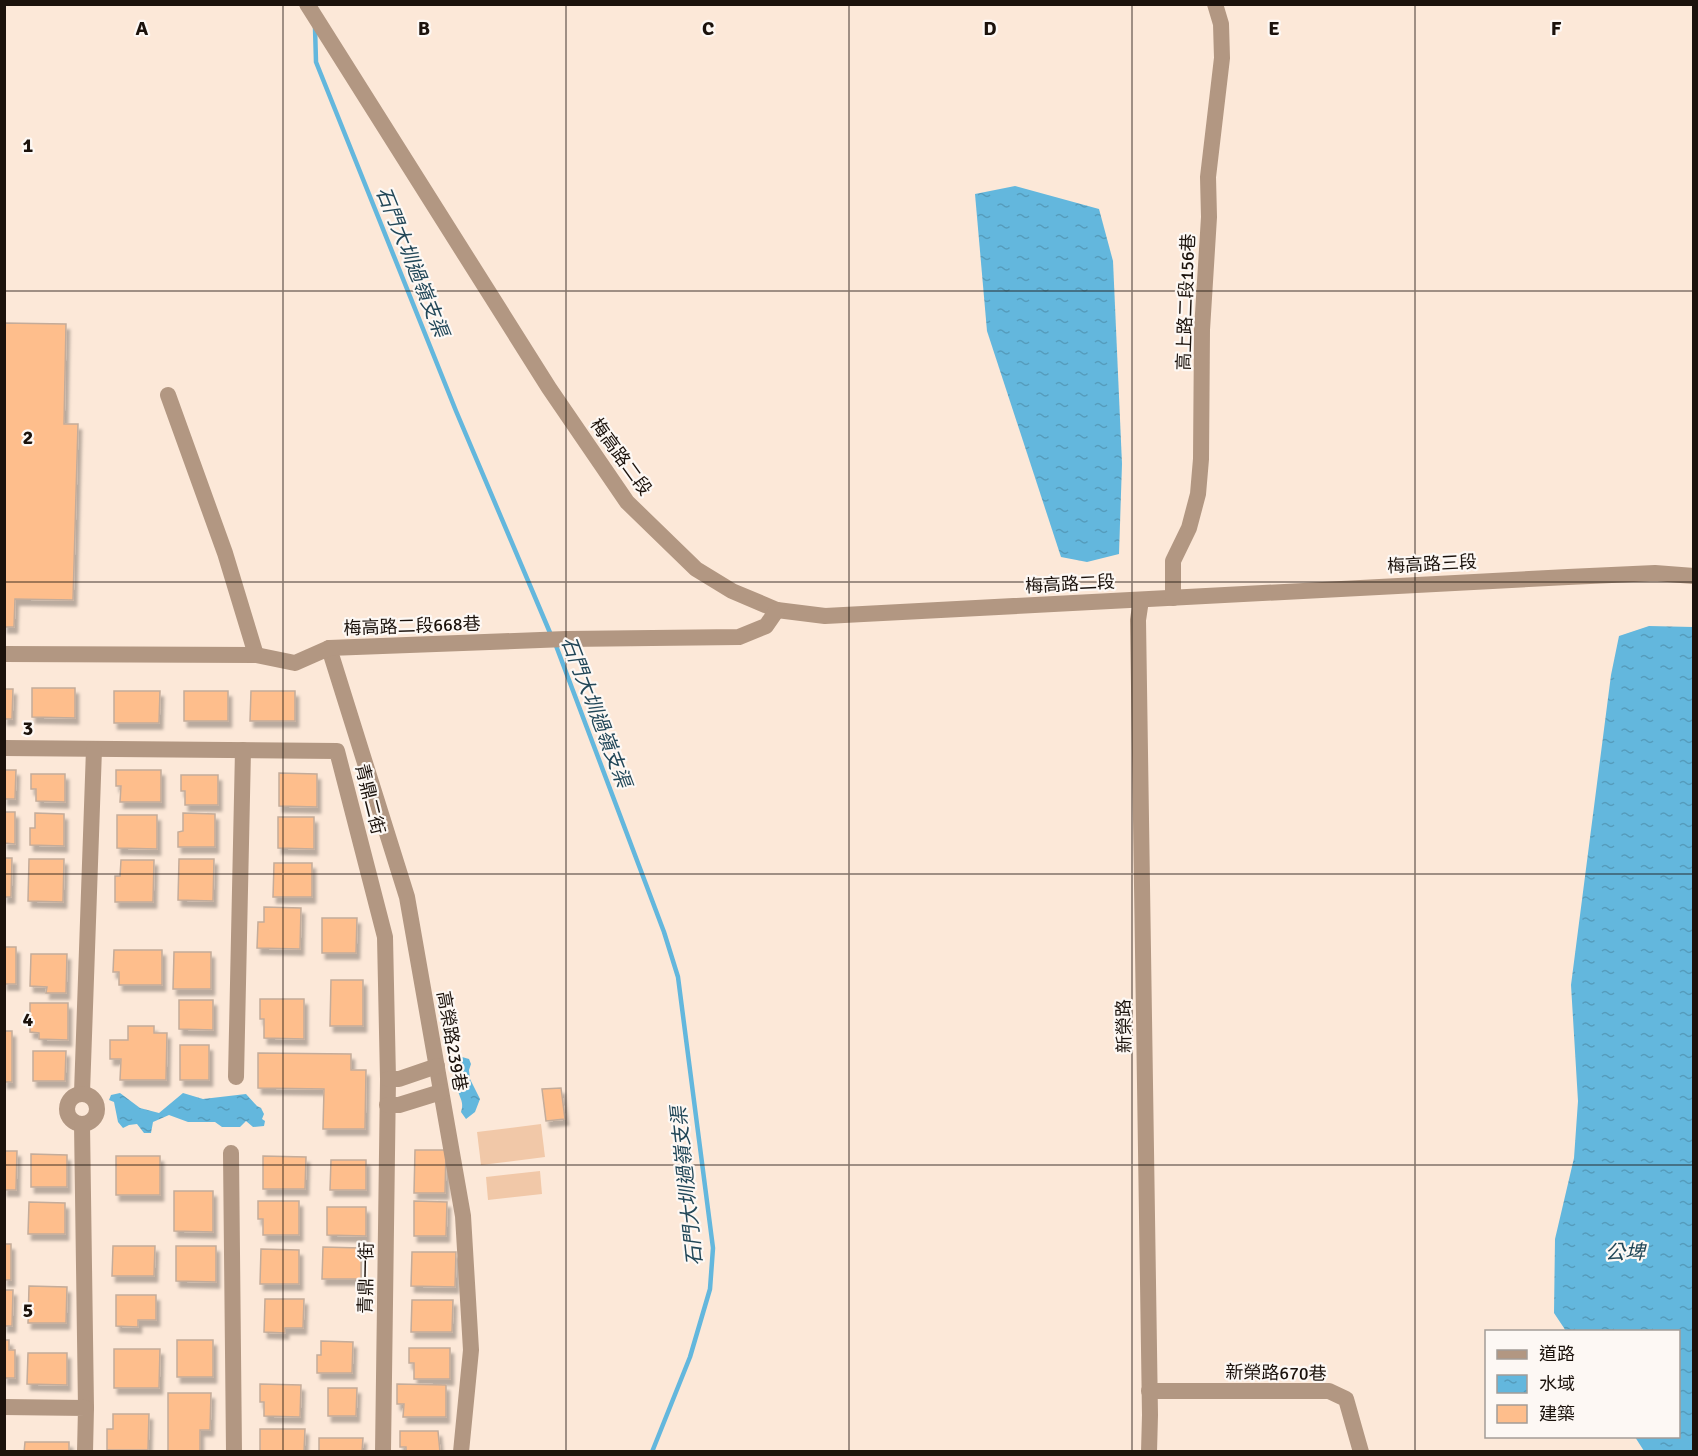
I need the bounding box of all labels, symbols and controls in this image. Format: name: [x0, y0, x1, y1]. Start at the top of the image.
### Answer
text: A: [136, 16, 149, 41]
text: B: [418, 16, 430, 41]
text: C: [702, 16, 714, 41]
text: D: [983, 16, 997, 41]
text: E: [1268, 16, 1280, 41]
text: F: [1551, 16, 1562, 41]
text: 1: [23, 133, 34, 158]
water label: 石門大圳過嶺支渠: [370, 183, 455, 344]
street label: 高上路二段156巷: [1173, 233, 1199, 371]
street label: 梅高路二段: [586, 414, 656, 500]
text: 2: [23, 425, 33, 450]
street label: 梅高路三段: [1386, 551, 1478, 577]
street label: 梅高路二段: [1024, 571, 1116, 597]
street label: 梅高路二段668巷: [343, 613, 481, 639]
water label: 石門大圳過嶺支渠: [556, 633, 637, 794]
text: 3: [23, 716, 33, 741]
street label: 青鼎二街: [351, 761, 389, 837]
street label: 高榮路239巷: [432, 989, 472, 1093]
street label: 新榮路: [1113, 999, 1135, 1053]
text: 4: [23, 1007, 34, 1032]
water label: 石門大圳過嶺支渠: [666, 1102, 708, 1267]
water label: 公埤: [1605, 1240, 1647, 1265]
street label: 青鼎一街: [354, 1242, 378, 1314]
text: 5: [23, 1298, 33, 1323]
legend: [1485, 1330, 1680, 1438]
text: 道路: [1539, 1343, 1575, 1365]
street label: 新榮路670巷: [1225, 1361, 1327, 1385]
text: 水域: [1539, 1373, 1575, 1395]
text: 建築: [1539, 1403, 1575, 1425]

